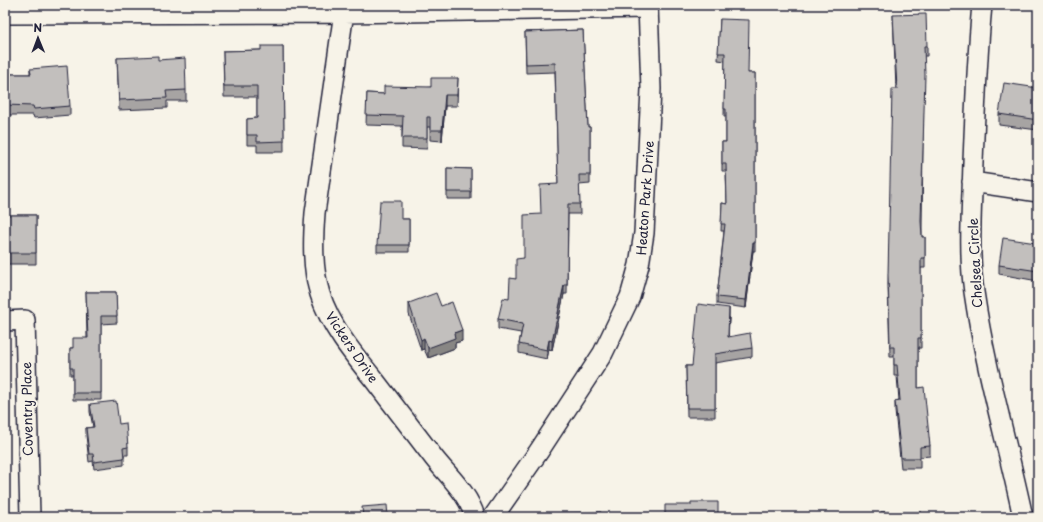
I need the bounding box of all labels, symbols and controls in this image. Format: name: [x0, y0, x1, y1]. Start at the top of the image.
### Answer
north arrow: [18, 18, 58, 58]
text: N: [33, 19, 43, 36]
street label: Heaton Park Drive: [631, 140, 658, 256]
street label: Chelsea Circle: [963, 217, 986, 309]
street label: Vickers Drive: [322, 307, 383, 386]
street label: Coventry Place: [16, 362, 37, 456]

